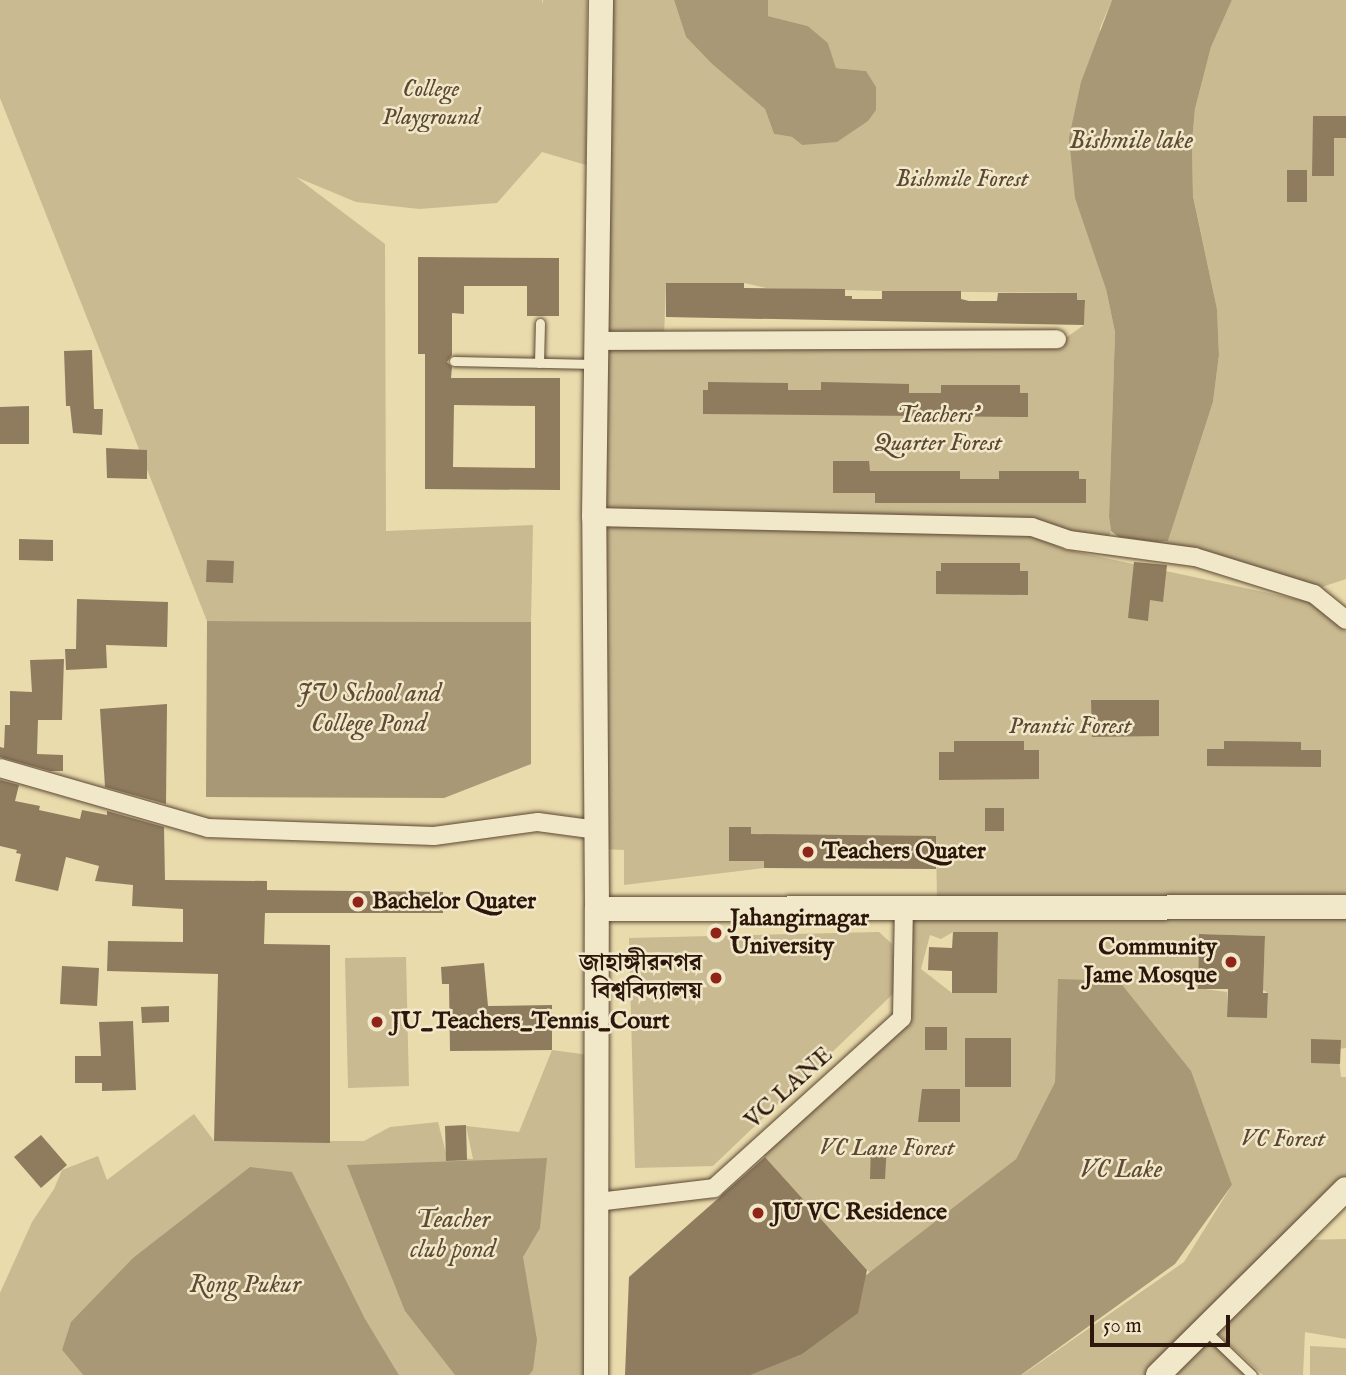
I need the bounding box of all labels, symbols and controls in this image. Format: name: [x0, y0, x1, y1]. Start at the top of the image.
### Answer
park label: College Playground: [382, 76, 480, 132]
water label: Bishmile lake: [1069, 125, 1193, 157]
park label: Bishmile Forest: [895, 166, 1029, 194]
park label: Teachers' Quarter Forest: [874, 402, 1002, 458]
water label: JU School and College Pond: [297, 678, 441, 740]
park label: Prantic Forest: [1009, 713, 1131, 741]
place label: Teachers Quater: [822, 838, 986, 866]
marker: Teachers Quater: [800, 844, 816, 860]
place label: Bachelor Quater: [372, 888, 536, 916]
marker: Bachelor Quater: [350, 894, 366, 910]
place label: Jahangirnagar University: [730, 905, 869, 961]
marker: Jahangirnagar University: [708, 925, 724, 941]
place label: Community Jame Mosque: [1084, 934, 1217, 990]
place label: জাহাঙ্গীরনগর বিশ্ববিদ্যালয়: [579, 950, 702, 1006]
marker: Community Jame Mosque: [1223, 954, 1239, 970]
marker: জাহাঙ্গীরনগর বিশ্ববিদ্যালয়: [708, 970, 724, 986]
place label: JU_Teachers_Tennis_Court: [391, 1008, 669, 1036]
marker: JU_Teachers_Tennis_Court: [369, 1014, 385, 1030]
street label: VC LANE: [739, 1041, 839, 1135]
park label: VC Forest: [1241, 1126, 1325, 1154]
park label: VC Lane Forest: [819, 1135, 955, 1163]
water label: VC Lake: [1080, 1154, 1162, 1186]
place label: JU VC Residence: [772, 1199, 947, 1227]
water label: Teacher club pond: [410, 1204, 496, 1266]
marker: JU VC Residence: [750, 1205, 766, 1221]
water label: Rong Pukur: [189, 1269, 301, 1301]
scale bar: [1094, 1302, 1234, 1346]
text: 50 m: [1103, 1313, 1142, 1340]

